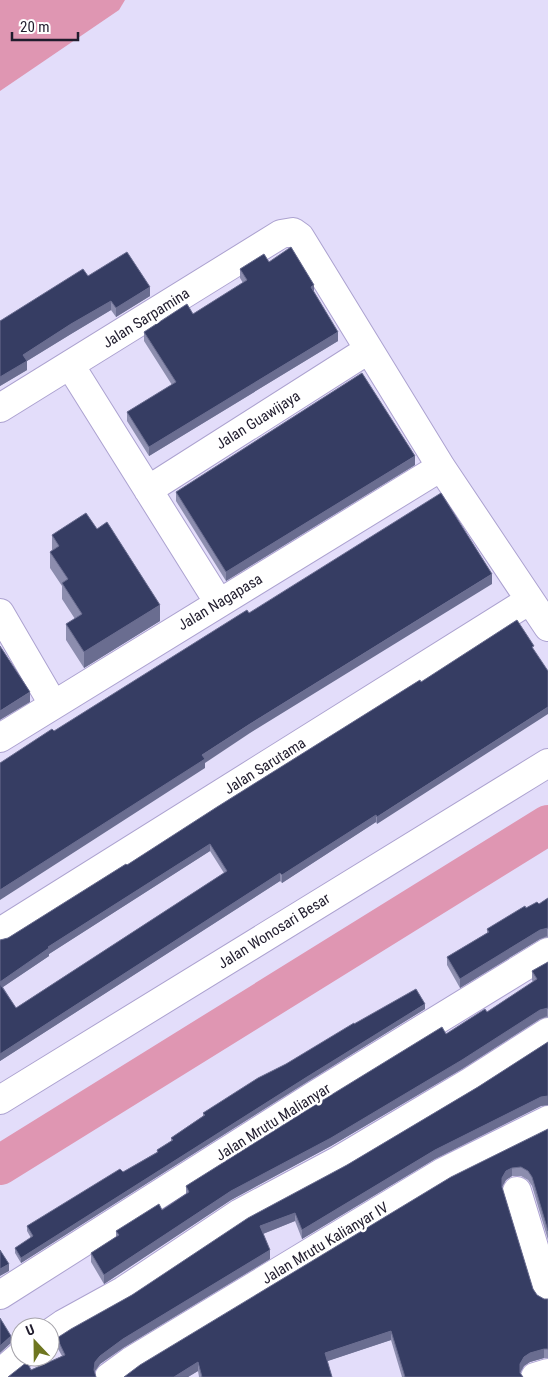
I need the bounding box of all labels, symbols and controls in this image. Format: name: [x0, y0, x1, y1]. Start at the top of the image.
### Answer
scale bar: [12, 10, 79, 42]
text: 20 m: [20, 18, 50, 36]
street label: Jalan Sarpamina: [99, 284, 193, 352]
street label: Jalan Guawijaya: [213, 387, 303, 453]
street label: Jalan Nagapasa: [174, 570, 266, 634]
street label: Jalan Sarutama: [221, 734, 309, 798]
street label: Jalan Wonosari Besar: [215, 889, 334, 973]
street label: Jalan Mrutu Malianyar: [212, 1079, 334, 1165]
street label: Jalan Mrutu Kalianyar IV: [259, 1198, 392, 1288]
north arrow: [10, 1317, 60, 1367]
text: U: [23, 1321, 37, 1339]

